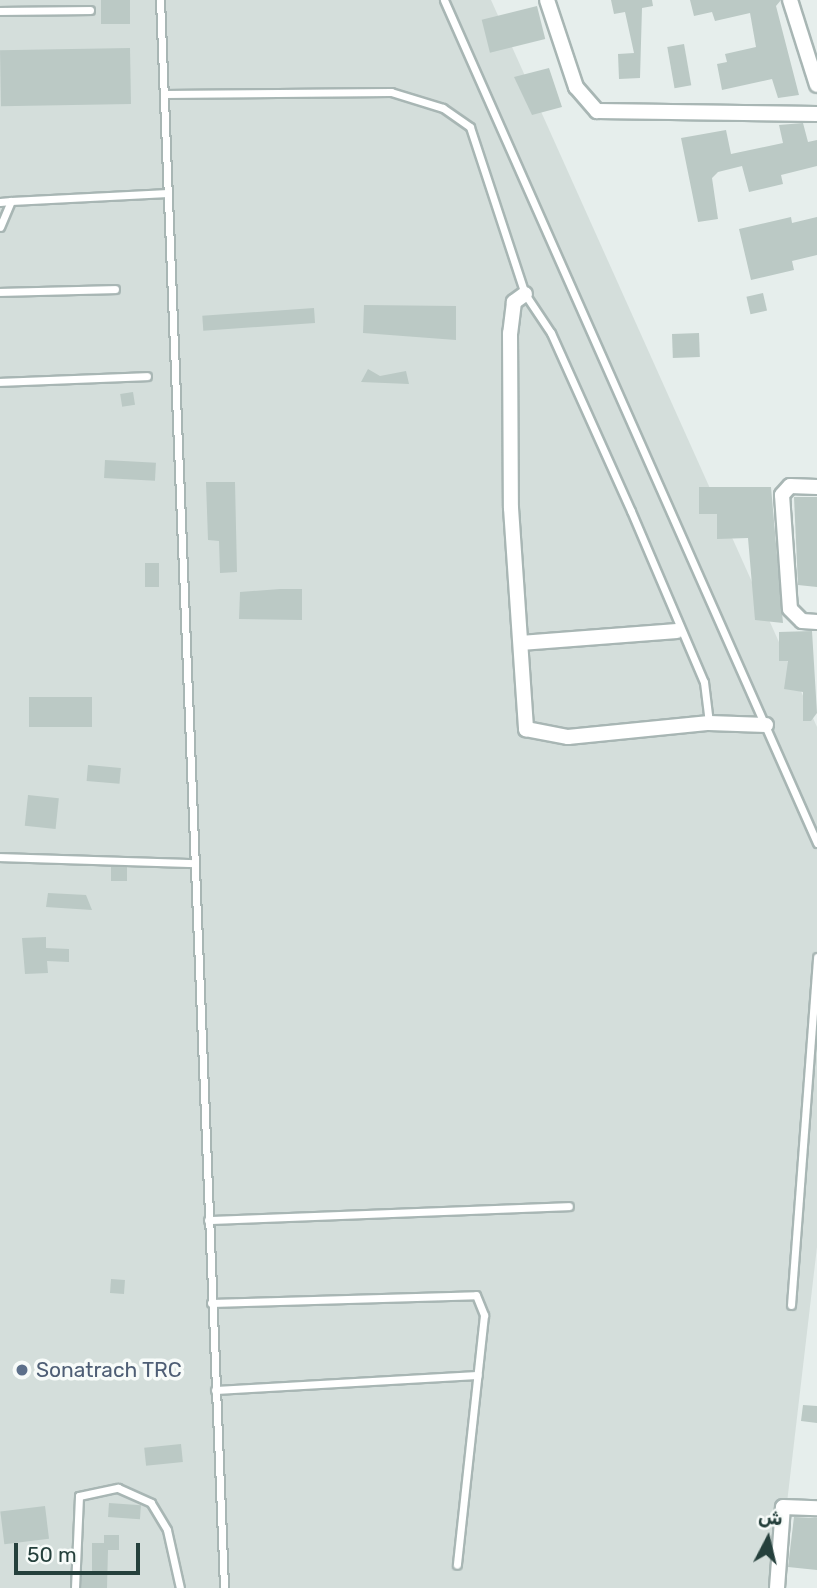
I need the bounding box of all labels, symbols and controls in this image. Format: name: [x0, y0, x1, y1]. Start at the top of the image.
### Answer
place label: Sonatrach TRC: [36, 1357, 182, 1383]
marker: Sonatrach TRC: [14, 1362, 30, 1378]
north arrow: [733, 1504, 803, 1574]
text: ش: [757, 1505, 784, 1531]
scale bar: [18, 1528, 144, 1572]
text: 50 m: [27, 1542, 77, 1567]

